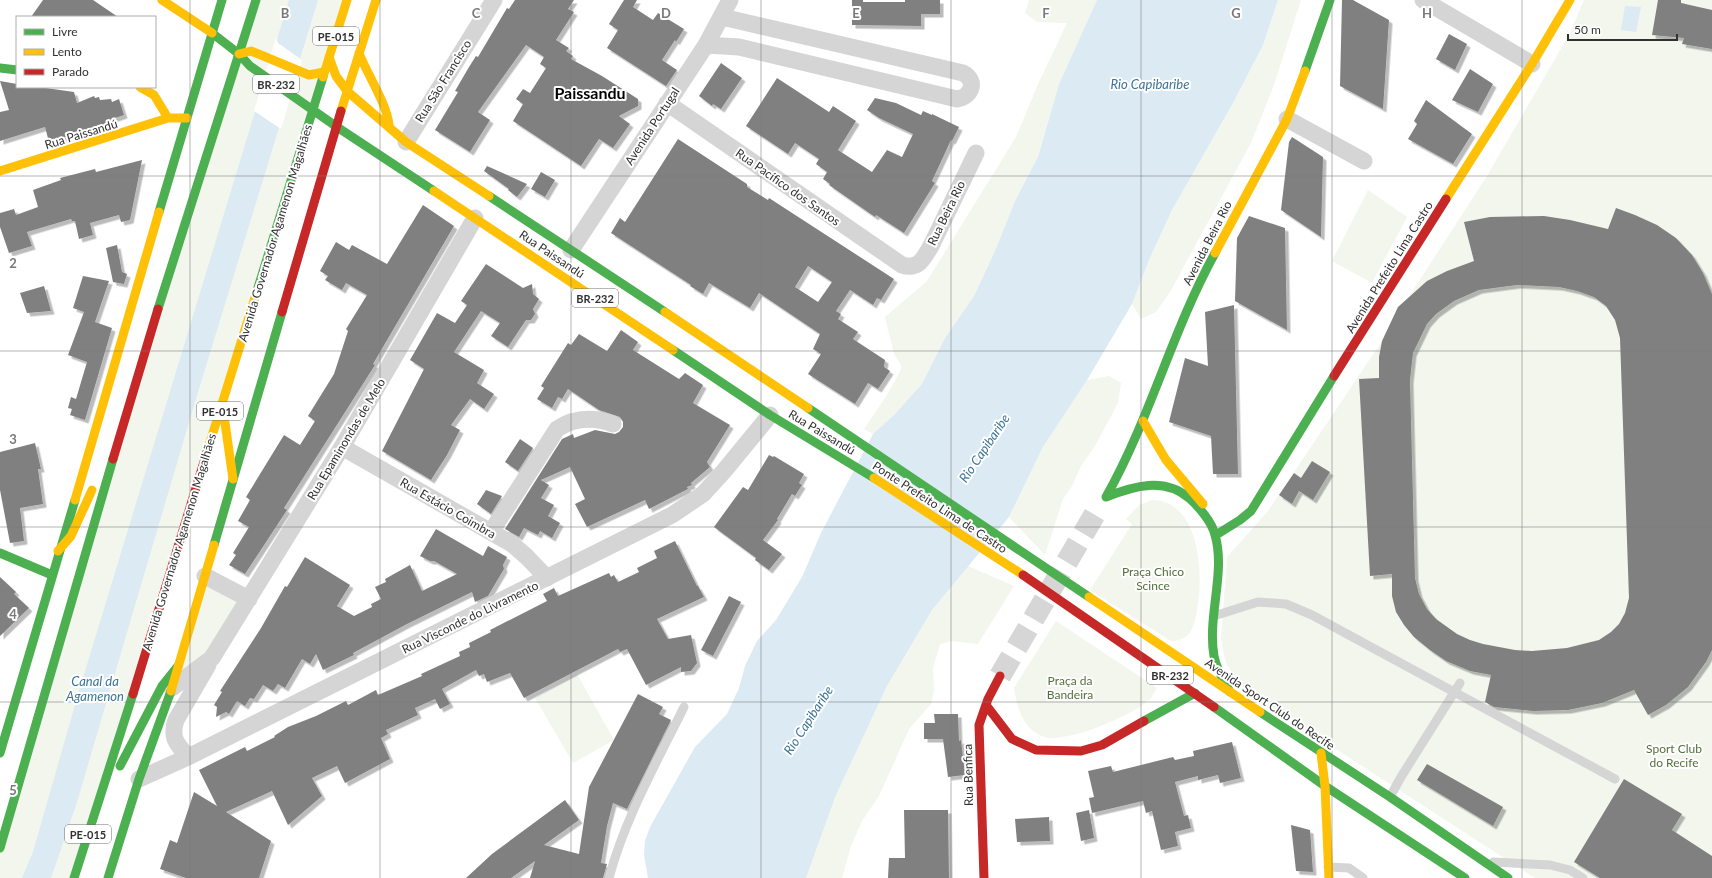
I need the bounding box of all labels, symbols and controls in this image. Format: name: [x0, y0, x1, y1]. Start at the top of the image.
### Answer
text: B: [281, 5, 290, 21]
text: C: [472, 5, 481, 21]
text: D: [661, 5, 671, 21]
text: E: [852, 5, 860, 21]
text: F: [1042, 5, 1050, 21]
text: G: [1231, 5, 1241, 21]
text: H: [1422, 5, 1432, 21]
legend: [16, 16, 156, 88]
scale bar: [1568, 16, 1677, 42]
text: 50 m: [1574, 22, 1601, 37]
text: Livre: [52, 24, 78, 39]
road number: PE-015: [313, 27, 359, 45]
street label: Rua São Francisco: [412, 37, 475, 125]
text: Lento: [52, 44, 82, 59]
text: Parado: [52, 64, 89, 79]
road number: BR-232: [253, 75, 299, 93]
water label: Rio Capibaribe: [1111, 76, 1189, 92]
district label: Paissandu: [554, 83, 626, 102]
street label: Avenida Portugal: [621, 84, 683, 168]
street label: Rua Paissandú: [43, 116, 119, 152]
street label: Avenida Governador Agamenon Magalhães: [235, 123, 315, 343]
street label: Rua Pacífico dos Santos: [733, 145, 843, 229]
street label: Rua Beira Rio: [924, 178, 968, 248]
street label: Avenida Beira Rio: [1179, 198, 1235, 288]
street label: Avenida Prefeito Lima Castro: [1342, 198, 1436, 336]
street label: Rua Paissandú: [517, 227, 587, 281]
text: 2: [9, 255, 17, 271]
road number: BR-232: [572, 289, 618, 307]
street label: Rua Epaminondas de Melo: [304, 375, 388, 503]
road number: PE-015: [197, 402, 243, 420]
street label: Rua Paissandú: [786, 406, 858, 458]
water label: Rio Capibaribe: [955, 411, 1013, 485]
text: 3: [9, 431, 17, 447]
street label: Avenida Governador Agamenon Magalhães: [139, 432, 219, 652]
street label: Ponte Prefeito Lima de Castro: [870, 458, 1010, 556]
street label: Rua Estácio Coimbra: [397, 474, 499, 542]
park label: Praça Chico Scince: [1122, 564, 1184, 593]
street label: Rua Visconde do Livramento: [399, 577, 541, 657]
text: 4: [9, 606, 17, 622]
street label: Avenida Sport Club do Recife: [1202, 655, 1338, 753]
road number: BR-232: [1147, 666, 1193, 684]
water label: Canal da Agamenon: [65, 673, 124, 704]
park label: Praça da Bandeira: [1047, 673, 1093, 702]
water label: Rio Capibaribe: [780, 683, 836, 757]
park label: Sport Club do Recife: [1646, 741, 1702, 770]
street label: Rua Benfica: [960, 744, 976, 806]
text: 5: [9, 782, 17, 798]
road number: PE-015: [65, 825, 111, 843]

